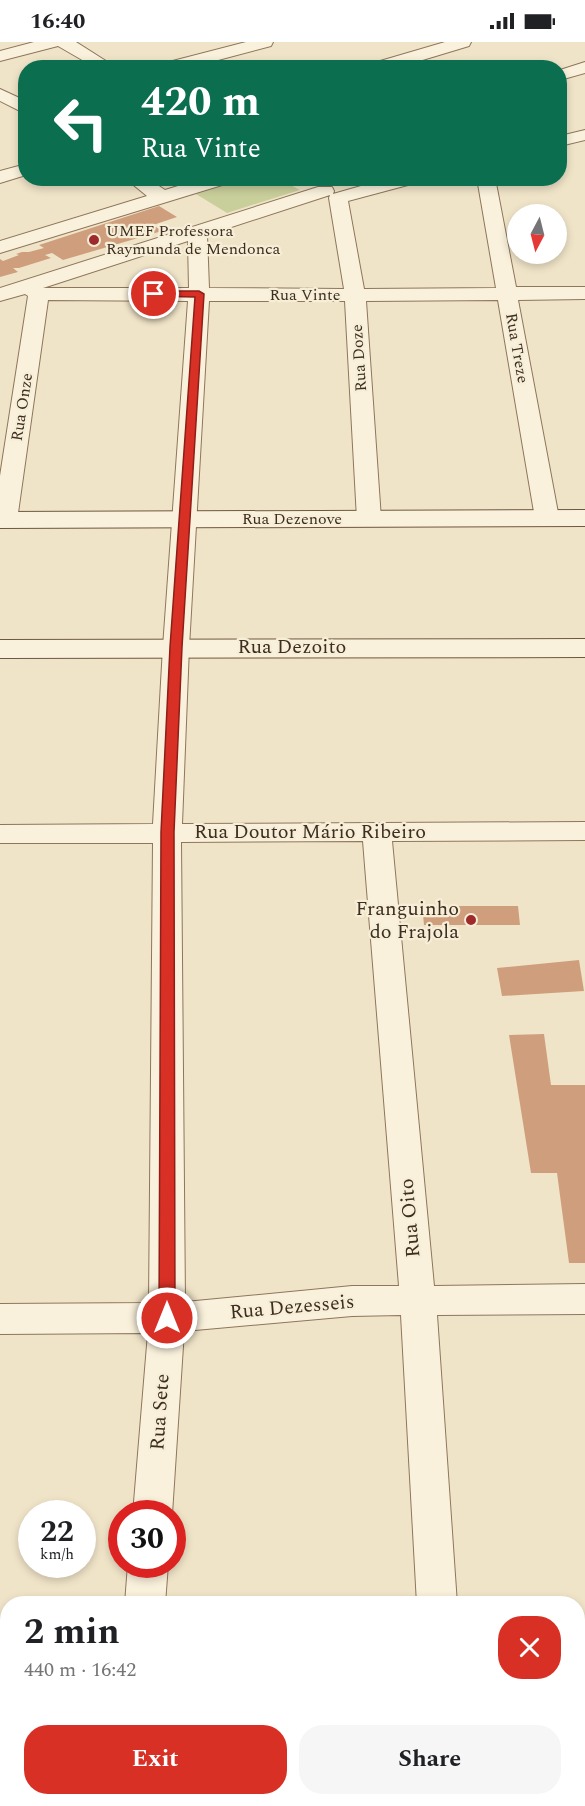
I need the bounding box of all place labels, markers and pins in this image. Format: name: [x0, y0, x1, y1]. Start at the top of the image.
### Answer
place label: UMEF Professora Raymunda de Mendonca: [106, 219, 281, 261]
marker: UMEF Professora Raymunda de Mendonca: [87, 233, 101, 247]
pin: [128, 268, 179, 319]
place label: Franguinho do Frajola: [355, 894, 459, 947]
marker: Franguinho do Frajola: [464, 913, 478, 927]

